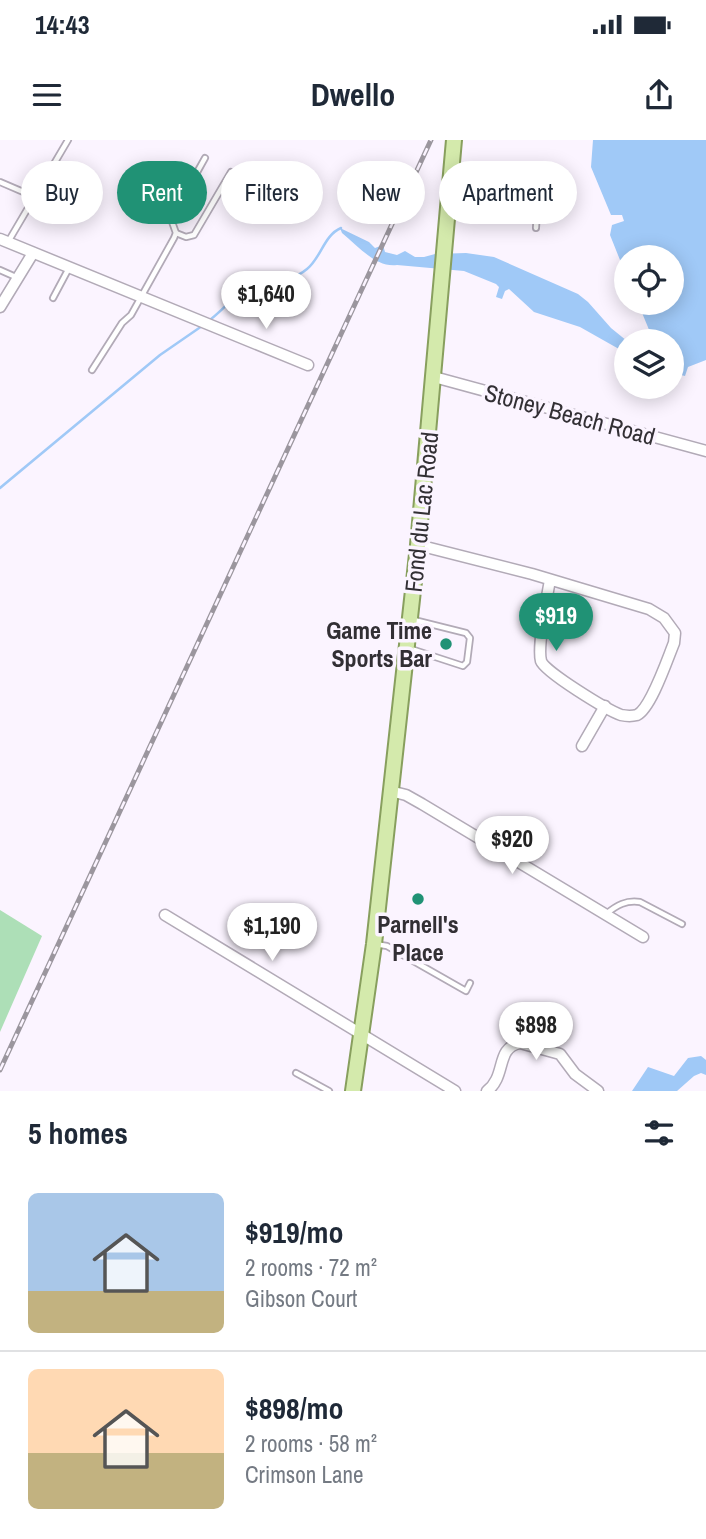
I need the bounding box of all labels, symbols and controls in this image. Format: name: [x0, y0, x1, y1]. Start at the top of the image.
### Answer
text: 14:43: [35, 7, 90, 42]
text: Dwello: [311, 73, 395, 116]
icon: menu: [28, 76, 66, 114]
icon: share: [640, 76, 678, 114]
chip: Buy: [21, 161, 103, 224]
chip: Rent: [117, 161, 207, 224]
chip: Filters: [221, 161, 323, 224]
chip: New: [337, 161, 425, 224]
chip: Apartment: [439, 161, 577, 224]
map controls: [614, 245, 684, 399]
button: locate: [614, 245, 684, 315]
pin: $1,640: [209, 272, 323, 331]
text: $1,640: [237, 278, 295, 309]
button: layers: [614, 329, 684, 399]
street label: Stoney Beach Road: [481, 376, 659, 452]
street label: Fond du Lac Road: [397, 430, 445, 594]
pin: $919: [515, 594, 597, 653]
text: $919: [535, 600, 577, 631]
place label: Game Time Sports Bar: [326, 614, 432, 674]
marker: Game Time Sports Bar: [438, 636, 454, 652]
pin: $920: [471, 816, 553, 876]
text: $920: [491, 823, 533, 854]
marker: Parnell's Place: [410, 891, 426, 907]
pin: $1,190: [215, 904, 329, 963]
place label: Parnell's Place: [377, 908, 459, 968]
text: $1,190: [243, 910, 301, 941]
pin: $898: [495, 1002, 577, 1062]
text: $898: [515, 1009, 557, 1040]
text: 5 homes: [28, 1113, 128, 1153]
icon: filters: [640, 1114, 678, 1152]
text: $919/mo: [245, 1212, 343, 1252]
icon: home: [84, 1221, 168, 1305]
text: 2 rooms · 72 m²: [245, 1252, 377, 1283]
text: Gibson Court: [245, 1283, 357, 1314]
text: $898/mo: [245, 1388, 343, 1428]
icon: home: [84, 1397, 168, 1481]
text: 2 rooms · 58 m²: [245, 1428, 377, 1459]
text: Crimson Lane: [245, 1459, 363, 1490]

